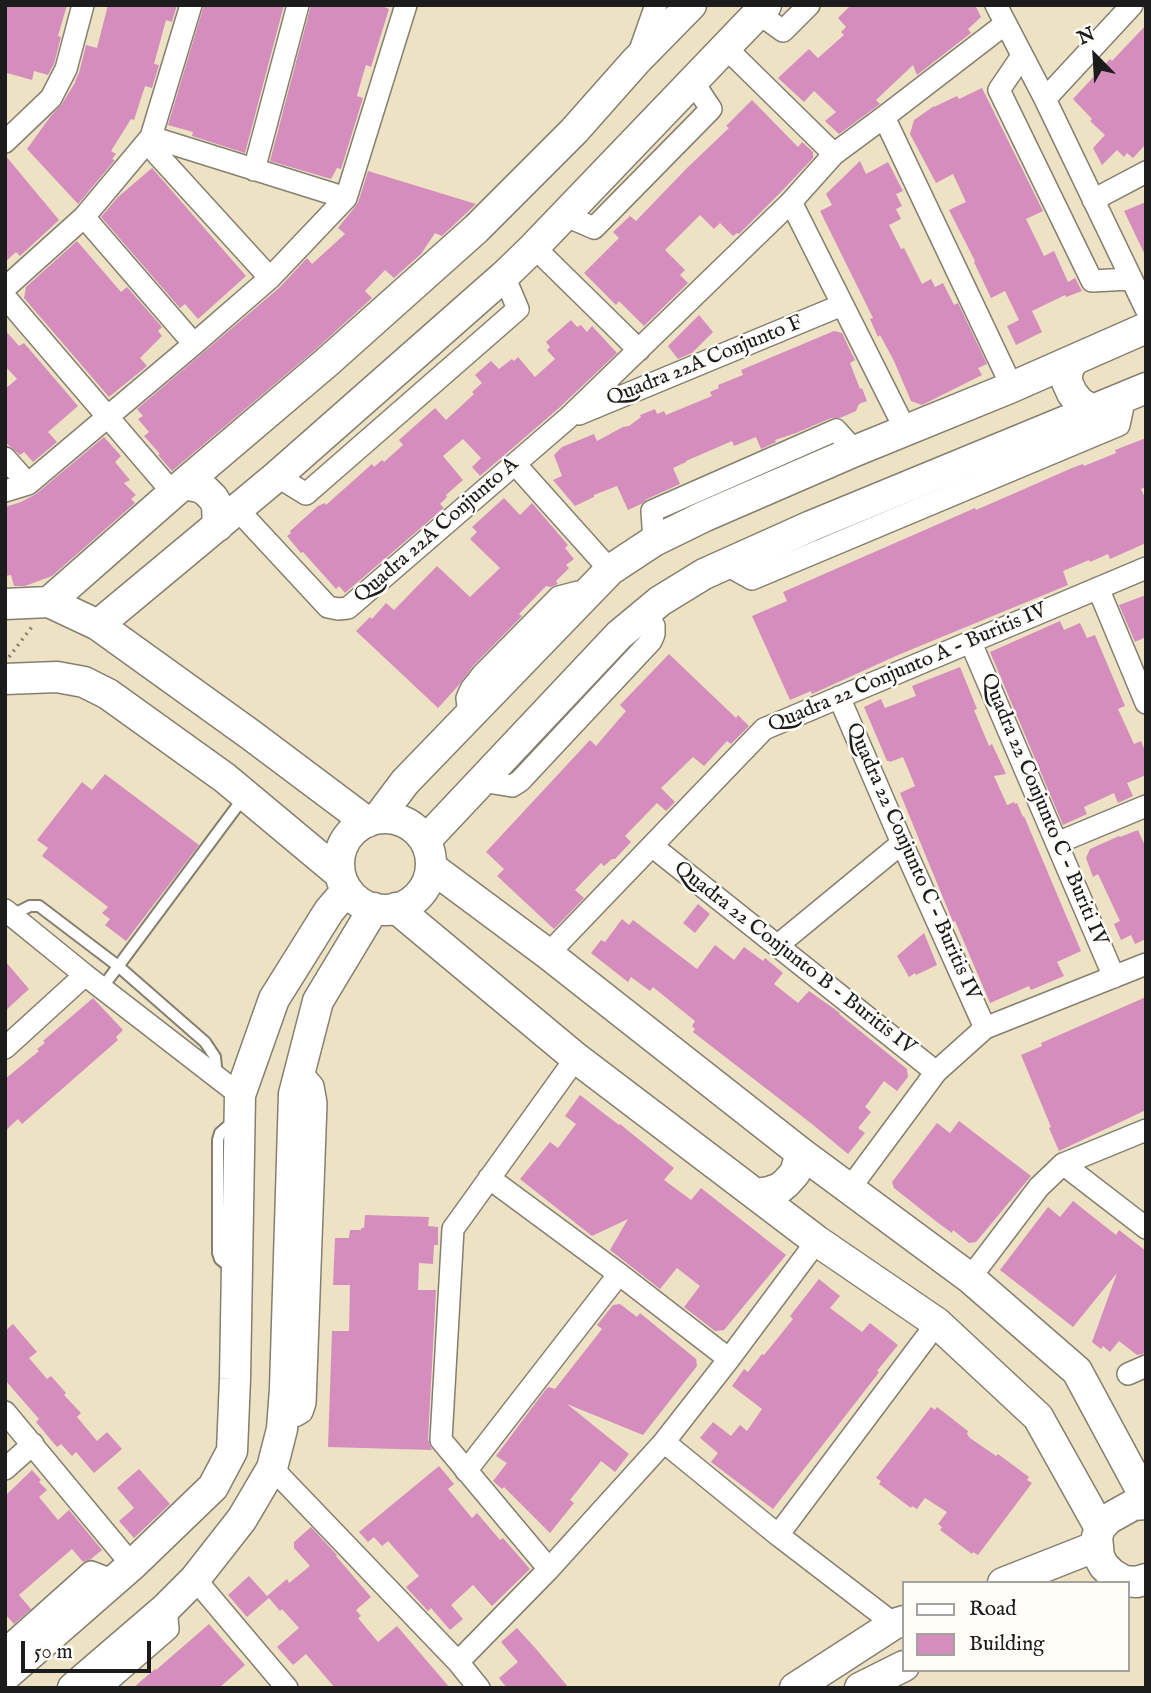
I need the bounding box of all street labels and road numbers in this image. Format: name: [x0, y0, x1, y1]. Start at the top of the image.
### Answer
street label: Quadra 22A Conjunto F: [603, 311, 807, 413]
street label: Quadra 22A Conjunto A: [350, 453, 524, 609]
street label: Quadra 22 Conjunto A - Buritis IV: [765, 599, 1051, 739]
street label: Quadra 22 Conjunto C - Buriti IV: [974, 670, 1112, 950]
street label: Quadra 22 Conjunto C - Buritis IV: [839, 719, 985, 1005]
street label: Quadra 22 Conjunto B - Buritis IV: [668, 857, 920, 1061]

